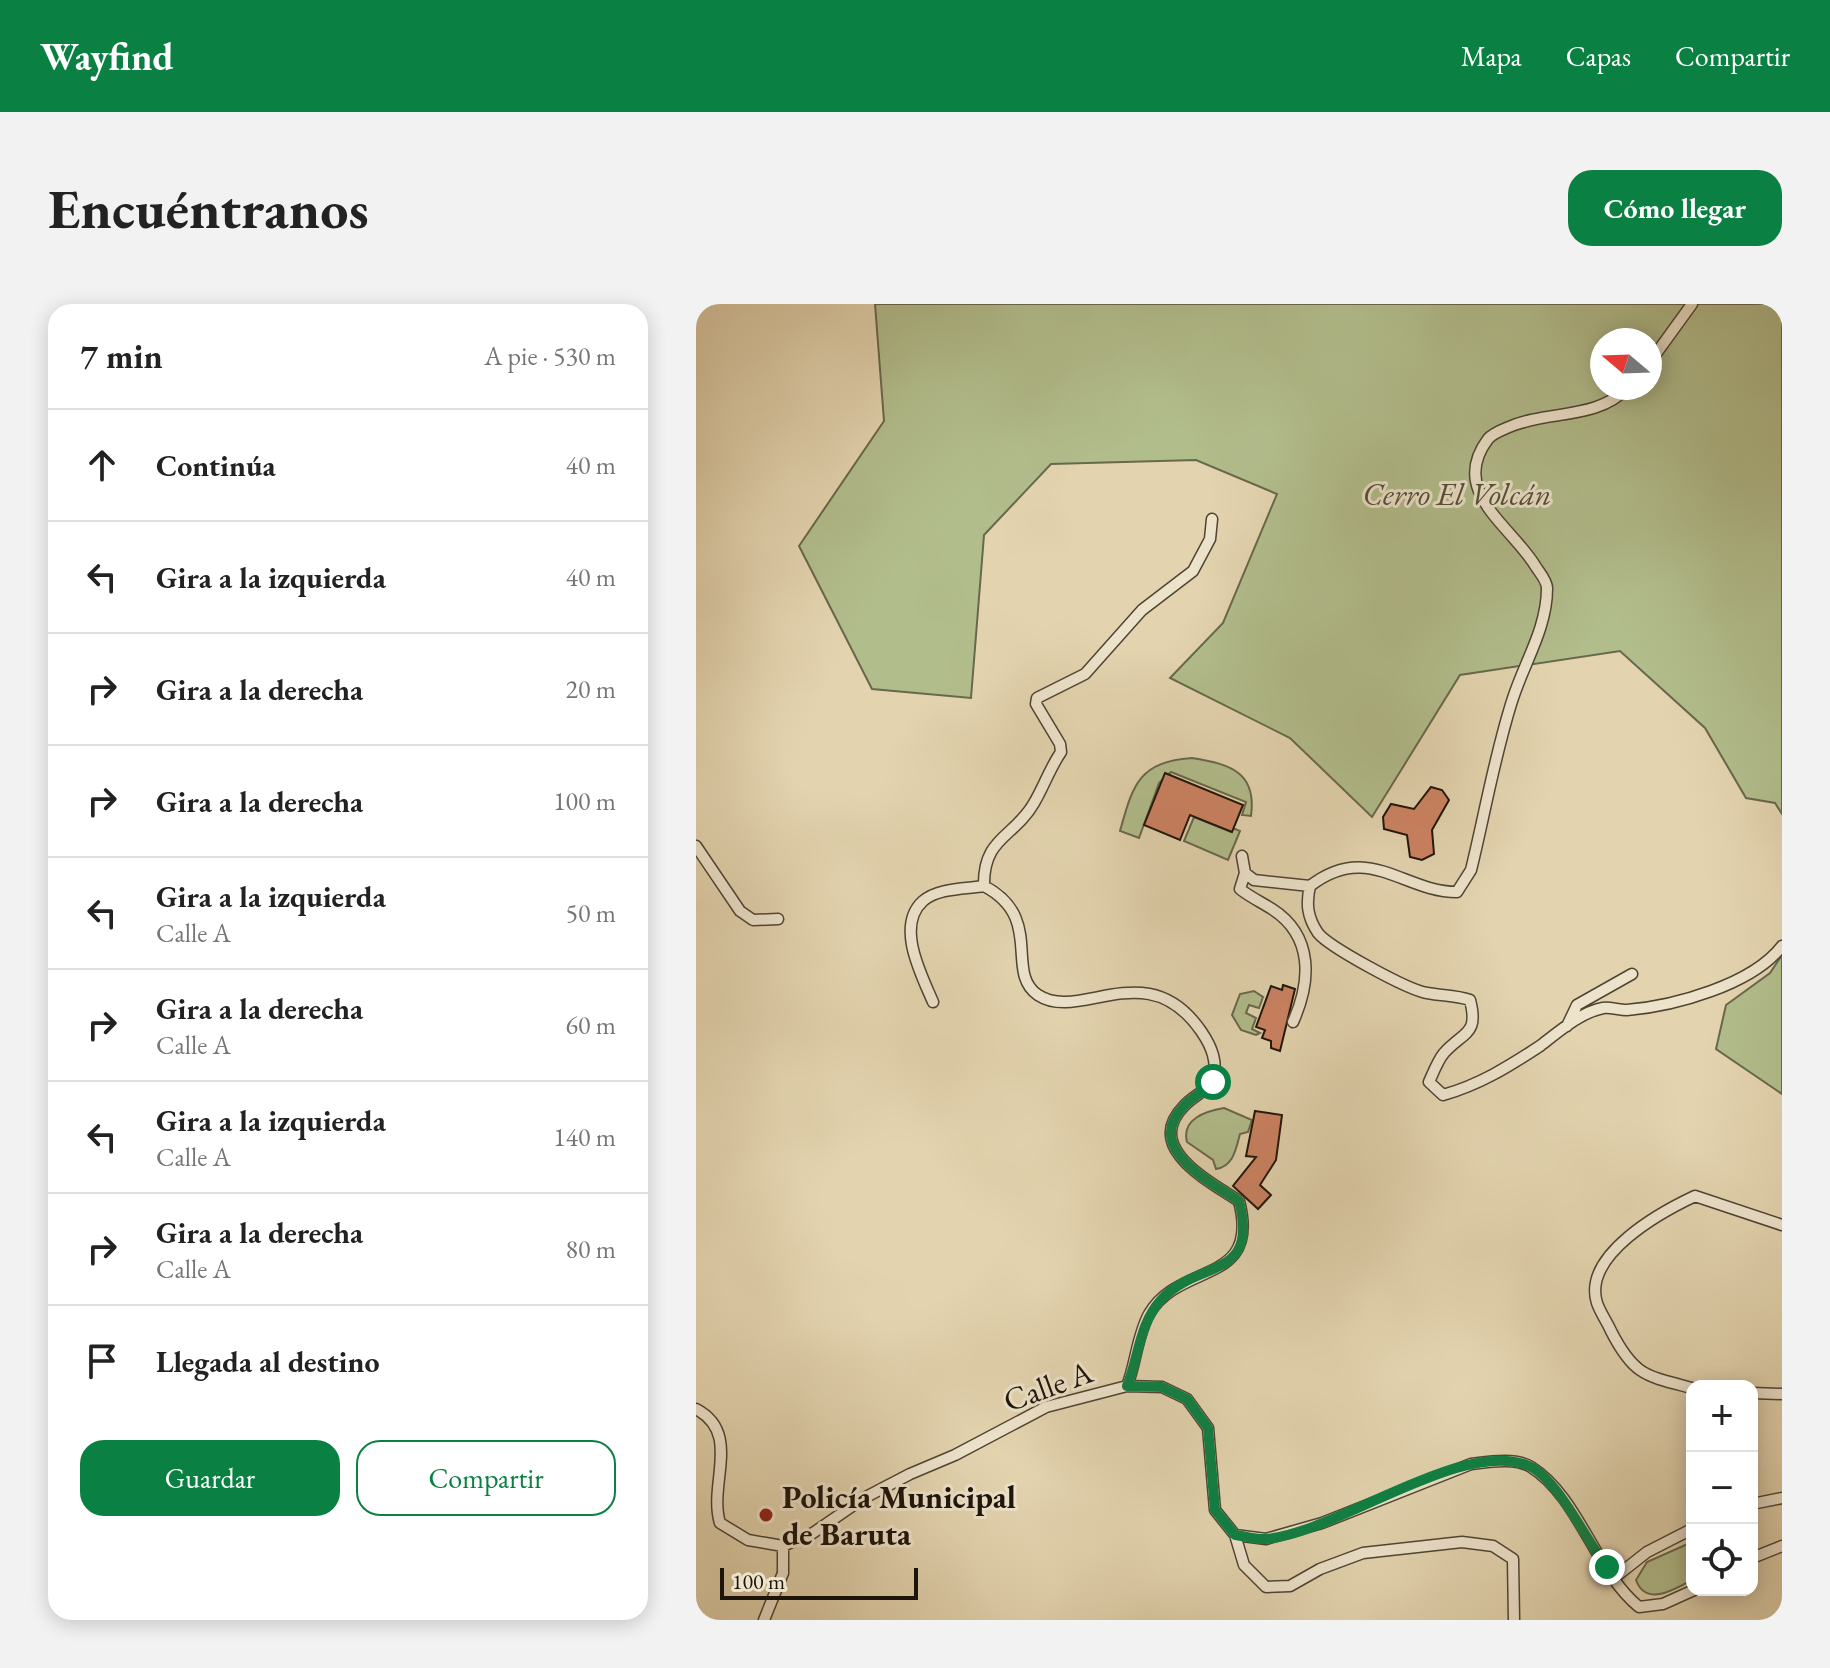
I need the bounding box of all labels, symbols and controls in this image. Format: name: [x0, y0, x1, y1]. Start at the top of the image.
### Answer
text: Wayfind: [40, 32, 174, 81]
text: Mapa: [1461, 38, 1522, 74]
text: Capas: [1566, 38, 1631, 74]
text: Compartir: [1675, 38, 1790, 74]
button: Cómo llegar: [1568, 170, 1782, 246]
text: Encuéntranos: [48, 172, 369, 245]
north arrow: [1590, 328, 1662, 400]
text: 7 min: [80, 334, 163, 378]
text: A pie · 530 m: [484, 339, 616, 373]
icon: ahead: [80, 443, 124, 487]
text: Continúa: [156, 446, 276, 485]
text: 40 m: [566, 448, 616, 482]
park label: Cerro El Volcán: [1363, 473, 1551, 515]
icon: left: [80, 555, 124, 599]
text: Gira a la izquierda: [156, 558, 386, 597]
text: 40 m: [566, 560, 616, 594]
icon: right: [80, 667, 124, 711]
text: Gira a la derecha: [156, 670, 363, 709]
text: 20 m: [566, 672, 616, 706]
icon: right: [80, 779, 124, 823]
text: Gira a la derecha: [156, 782, 363, 821]
text: 100 m: [553, 784, 616, 818]
text: Gira a la izquierda: [156, 877, 386, 916]
icon: left: [80, 891, 124, 935]
text: 50 m: [566, 896, 616, 930]
text: Calle A: [156, 916, 231, 950]
text: Gira a la derecha: [156, 989, 363, 1028]
icon: right: [80, 1003, 124, 1047]
text: 60 m: [566, 1008, 616, 1042]
text: Calle A: [156, 1028, 231, 1062]
route start: [1195, 1064, 1231, 1100]
text: Gira a la izquierda: [156, 1101, 386, 1140]
icon: left: [80, 1115, 124, 1159]
text: 140 m: [553, 1120, 616, 1154]
text: Calle A: [156, 1140, 231, 1174]
text: Gira a la derecha: [156, 1213, 363, 1252]
icon: right: [80, 1227, 124, 1271]
text: 80 m: [566, 1232, 616, 1266]
text: Calle A: [156, 1252, 231, 1286]
icon: arrive: [80, 1339, 124, 1383]
text: Llegada al destino: [156, 1342, 380, 1381]
street label: Calle A: [998, 1350, 1099, 1421]
map controls: [1686, 1380, 1758, 1596]
button: +: [1686, 1380, 1758, 1452]
button: Guardar: [80, 1440, 340, 1516]
button: Compartir: [356, 1440, 616, 1516]
button: −: [1686, 1452, 1758, 1524]
place label: Policía Municipal de Baruta: [782, 1476, 1016, 1555]
marker: Policía Municipal de Baruta: [757, 1506, 775, 1524]
button: locate: [1686, 1524, 1758, 1596]
route end: [1589, 1549, 1625, 1585]
scale bar: [720, 1564, 918, 1600]
text: 100 m: [732, 1567, 785, 1596]

